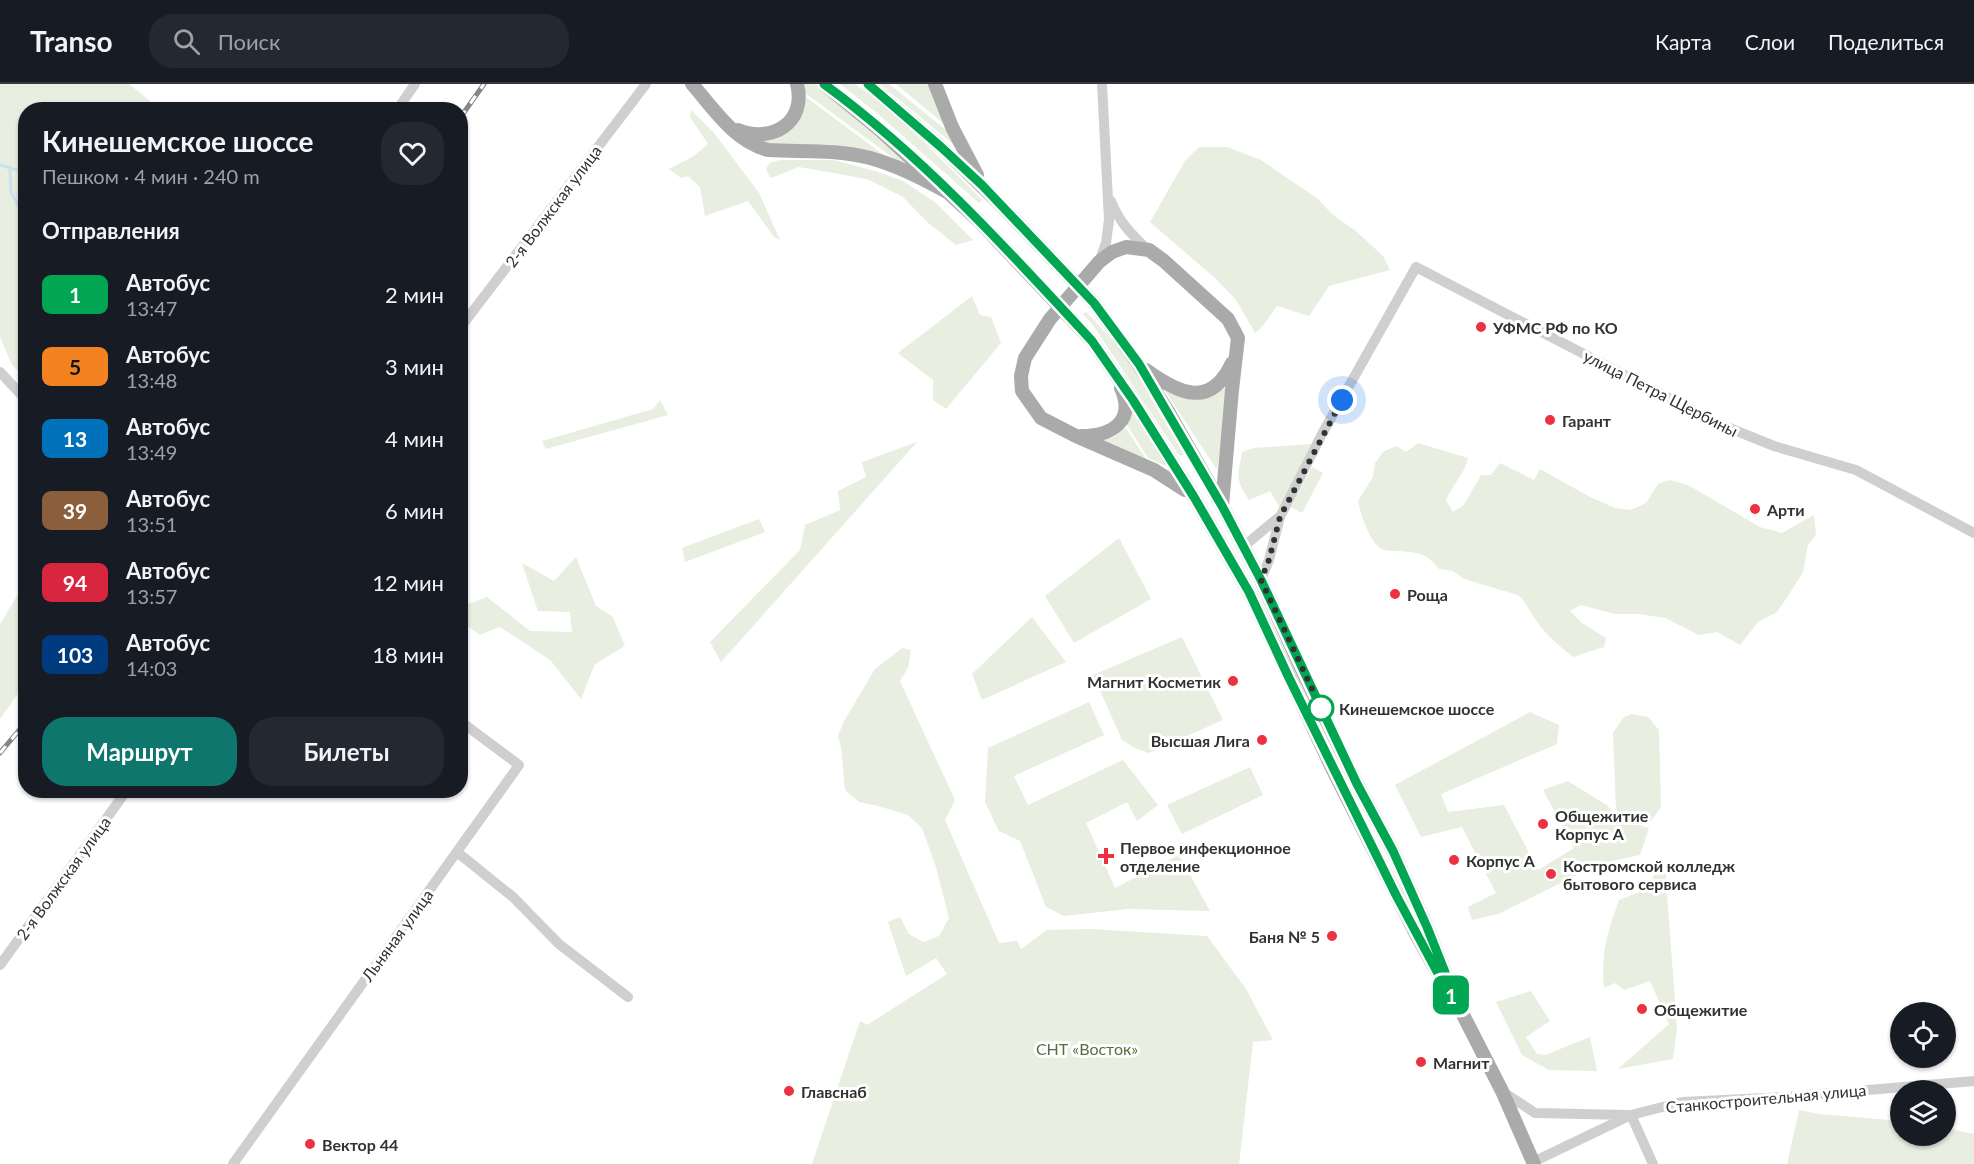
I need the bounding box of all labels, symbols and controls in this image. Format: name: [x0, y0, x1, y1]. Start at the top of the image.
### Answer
search box: [149, 14, 569, 68]
text: Transo: [30, 24, 113, 58]
icon: search: [170, 25, 203, 58]
text: Поиск: [218, 28, 281, 55]
text: Карта: [1655, 29, 1712, 54]
text: Слои: [1745, 29, 1795, 54]
text: Поделиться: [1828, 29, 1944, 54]
button: heart: [381, 122, 444, 185]
text: Кинешемское шоссе: [42, 124, 314, 158]
street label: 2-я Волжская улица: [501, 141, 605, 271]
text: Пешком · 4 мин · 240 m: [42, 164, 260, 188]
text: Отправления: [42, 217, 180, 244]
text: Автобус: [126, 269, 210, 296]
text: 2 мин: [385, 281, 444, 308]
text: 1: [69, 282, 81, 307]
text: 13:47: [126, 296, 177, 320]
place label: УФМС РФ по КО: [1492, 318, 1618, 337]
marker: УФМС РФ по КО: [1474, 320, 1488, 334]
text: Автобус: [126, 341, 210, 368]
street label: улица Петра Щербины: [1581, 346, 1741, 440]
text: 3 мин: [385, 353, 444, 380]
text: 5: [69, 354, 81, 379]
text: 13:48: [126, 368, 177, 392]
your location: [1327, 385, 1357, 415]
place label: Гарант: [1562, 411, 1612, 430]
text: Автобус: [126, 413, 210, 440]
marker: Гарант: [1543, 413, 1557, 427]
text: 4 мин: [385, 425, 444, 452]
text: 13: [63, 426, 87, 451]
text: 13:49: [126, 440, 177, 464]
text: Автобус: [126, 485, 210, 512]
text: 6 мин: [385, 497, 444, 524]
text: 39: [63, 498, 87, 523]
place label: Арти: [1766, 500, 1805, 519]
marker: Арти: [1748, 502, 1762, 516]
text: 13:51: [126, 512, 177, 536]
text: Автобус: [126, 557, 210, 584]
text: 12 мин: [372, 569, 444, 596]
text: 94: [63, 570, 87, 595]
text: 13:57: [126, 584, 177, 608]
place label: Роща: [1407, 585, 1448, 604]
marker: Роща: [1388, 587, 1402, 601]
text: Автобус: [126, 629, 210, 656]
text: 18 мин: [372, 641, 444, 668]
text: 103: [57, 642, 93, 667]
text: 14:03: [126, 656, 177, 680]
place label: Магнит Косметик: [1087, 672, 1221, 691]
marker: Магнит Косметик: [1226, 674, 1240, 688]
marker: Кинешемское шоссе: [1308, 695, 1334, 721]
place label: Кинешемское шоссе: [1339, 699, 1495, 718]
button: Маршрут: [42, 717, 237, 786]
button: Билеты: [249, 717, 444, 786]
place label: Высшая Лига: [1151, 731, 1250, 750]
marker: Высшая Лига: [1255, 733, 1269, 747]
place label: Общежитие Корпус А: [1555, 806, 1649, 843]
street label: 2-я Волжская улица: [12, 813, 114, 943]
marker: Общежитие Корпус А: [1536, 817, 1550, 831]
place label: Первое инфекционное отделение: [1120, 838, 1291, 875]
marker: Первое инфекционное отделение: [1097, 847, 1115, 865]
place label: Корпус А: [1466, 851, 1536, 870]
marker: Корпус А: [1447, 853, 1461, 867]
place label: Костромской колледж бытового сервиса: [1563, 856, 1735, 893]
marker: Костромской колледж бытового сервиса: [1544, 867, 1558, 881]
street label: Льняная улица: [357, 885, 437, 985]
place label: Баня № 5: [1249, 927, 1320, 946]
marker: Баня № 5: [1325, 929, 1339, 943]
line badge: 1: [1432, 976, 1470, 1014]
text: 1: [1445, 983, 1457, 1008]
place label: Общежитие: [1654, 1000, 1748, 1019]
marker: Общежитие: [1635, 1002, 1649, 1016]
map controls: [1890, 1002, 1956, 1146]
button: locate: [1890, 1002, 1956, 1068]
park label: СНТ «Восток»: [1036, 1039, 1138, 1058]
place label: Магнит: [1433, 1053, 1490, 1072]
marker: Магнит: [1414, 1055, 1428, 1069]
street label: Станкостроительная улица: [1665, 1080, 1867, 1116]
button: layers: [1890, 1080, 1956, 1146]
place label: Главснаб: [801, 1082, 867, 1101]
marker: Главснаб: [782, 1084, 796, 1098]
place label: Вектор 44: [322, 1135, 398, 1154]
marker: Вектор 44: [303, 1137, 317, 1151]

